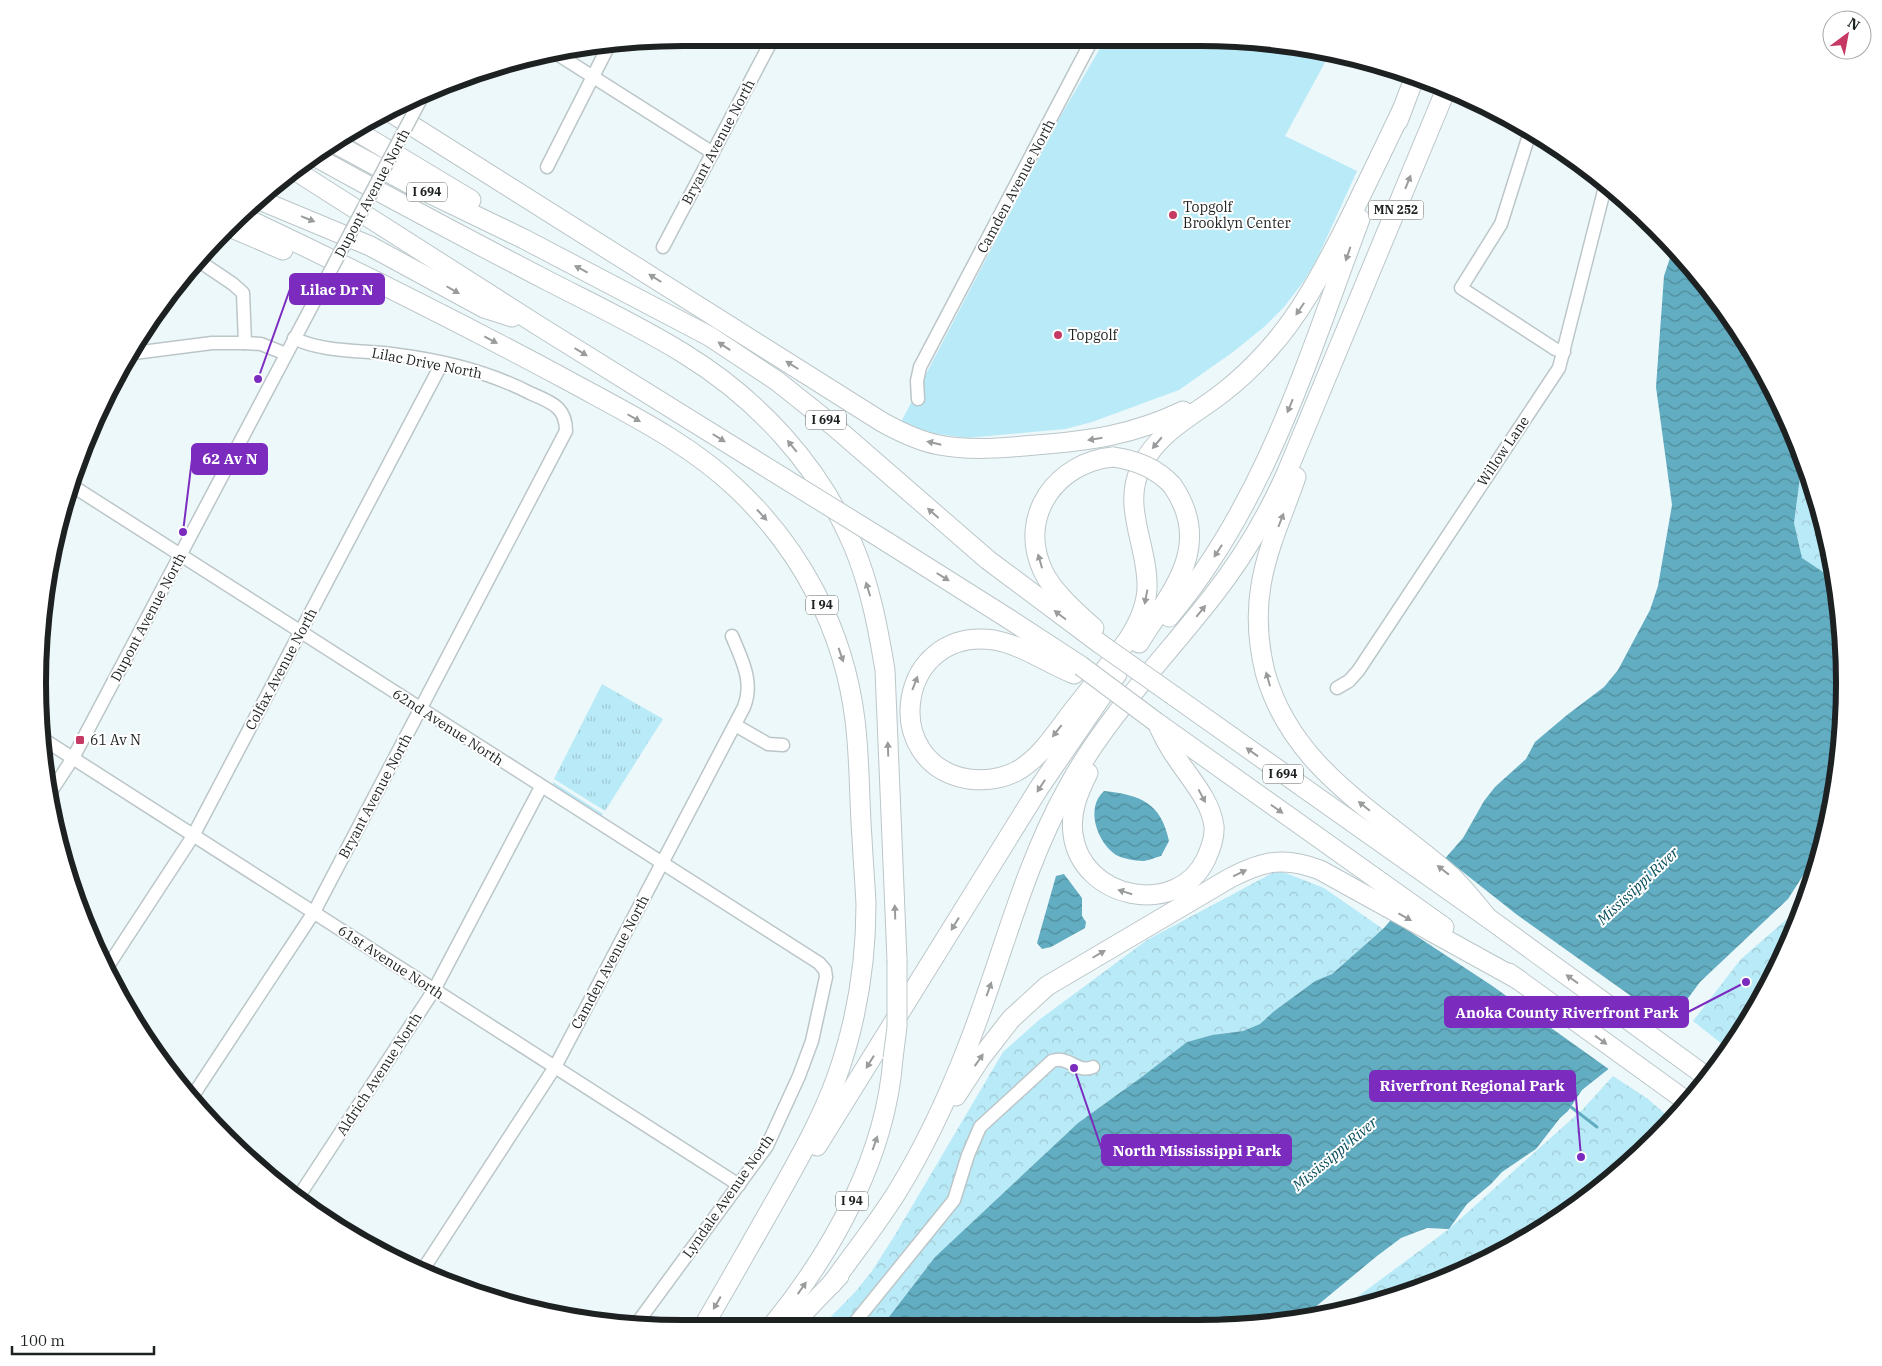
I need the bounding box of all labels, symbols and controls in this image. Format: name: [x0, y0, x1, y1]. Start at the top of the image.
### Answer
north arrow: [1822, 10, 1872, 60]
text: N: [1844, 13, 1863, 35]
street label: Bryant Avenue North: [677, 76, 759, 208]
street label: Camden Avenue North: [973, 116, 1059, 256]
street label: Dupont Avenue North: [330, 125, 414, 261]
one-way arrow: [1404, 174, 1412, 189]
road number: I 694: [407, 182, 447, 202]
place label: Topgolf Brooklyn Center: [1183, 198, 1291, 232]
road number: MN 252: [1368, 200, 1424, 220]
marker: Topgolf Brooklyn Center: [1167, 209, 1179, 221]
one-way arrow: [300, 215, 315, 223]
one-way arrow: [1344, 247, 1352, 262]
one-way arrow: [574, 265, 589, 273]
callout: Lilac Dr N: [290, 274, 384, 304]
one-way arrow: [648, 274, 661, 283]
text: Lilac Dr N: [300, 280, 374, 299]
one-way arrow: [447, 286, 460, 295]
one-way arrow: [1295, 302, 1305, 316]
place label: Topgolf: [1068, 326, 1119, 344]
marker: Topgolf: [1052, 329, 1064, 341]
one-way arrow: [484, 335, 498, 344]
one-way arrow: [718, 341, 731, 351]
street label: Lilac Drive North: [370, 343, 484, 383]
one-way arrow: [574, 347, 588, 356]
one-way arrow: [786, 360, 799, 370]
one-way arrow: [1286, 399, 1294, 413]
road number: I 694: [806, 410, 846, 430]
one-way arrow: [627, 413, 640, 422]
street label: Willow Lane: [1473, 413, 1533, 489]
one-way arrow: [712, 433, 726, 442]
one-way arrow: [1087, 436, 1103, 444]
one-way arrow: [1151, 436, 1163, 448]
one-way arrow: [926, 439, 941, 447]
one-way arrow: [787, 440, 798, 453]
callout: 62 Av N: [192, 444, 267, 474]
text: 62 Av N: [202, 449, 258, 468]
one-way arrow: [927, 507, 940, 518]
one-way arrow: [756, 509, 768, 521]
one-way arrow: [1277, 513, 1285, 527]
one-way arrow: [1213, 544, 1223, 557]
street label: Dupont Avenue North: [106, 549, 190, 685]
one-way arrow: [1035, 553, 1043, 568]
one-way arrow: [936, 572, 949, 582]
one-way arrow: [863, 581, 871, 596]
one-way arrow: [1141, 590, 1149, 606]
road number: I 94: [806, 596, 838, 614]
street label: Colfax Avenue North: [241, 605, 321, 733]
one-way arrow: [1195, 605, 1206, 618]
one-way arrow: [1054, 609, 1067, 620]
one-way arrow: [838, 648, 846, 663]
one-way arrow: [1263, 671, 1271, 686]
one-way arrow: [911, 675, 919, 690]
street label: 62nd Avenue North: [389, 684, 507, 770]
one-way arrow: [1051, 725, 1062, 738]
street label: Bryant Avenue North: [334, 730, 416, 862]
place label: 61 Av N: [90, 731, 141, 749]
marker: 61 Av N: [74, 734, 86, 746]
one-way arrow: [884, 741, 892, 757]
one-way arrow: [1245, 747, 1259, 757]
road number: I 694: [1263, 764, 1303, 784]
one-way arrow: [1036, 779, 1046, 792]
one-way arrow: [1198, 789, 1207, 803]
one-way arrow: [1358, 800, 1371, 811]
one-way arrow: [1270, 804, 1284, 814]
water label: Mississippi River: [1592, 843, 1683, 929]
one-way arrow: [1437, 864, 1450, 875]
one-way arrow: [1233, 869, 1248, 877]
one-way arrow: [1117, 887, 1132, 895]
street label: Camden Avenue North: [567, 892, 653, 1032]
one-way arrow: [891, 903, 899, 919]
one-way arrow: [1397, 913, 1412, 921]
one-way arrow: [951, 917, 960, 930]
street label: 61st Avenue North: [335, 921, 448, 1003]
one-way arrow: [1093, 949, 1106, 958]
one-way arrow: [1565, 974, 1579, 984]
one-way arrow: [986, 981, 993, 996]
callout: Anoka County Riverfront Park: [1445, 997, 1688, 1027]
text: Anoka County Riverfront Park: [1456, 1003, 1679, 1022]
street label: Aldrich Avenue North: [332, 1009, 426, 1139]
one-way arrow: [1594, 1034, 1607, 1045]
one-way arrow: [974, 1053, 984, 1067]
one-way arrow: [866, 1056, 875, 1069]
callout: Riverfront Regional Park: [1370, 1071, 1575, 1101]
text: Riverfront Regional Park: [1380, 1076, 1565, 1095]
water label: Mississippi River: [1288, 1112, 1381, 1195]
street label: Lyndale Avenue North: [679, 1131, 778, 1261]
callout: North Mississippi Park: [1102, 1135, 1291, 1165]
one-way arrow: [871, 1136, 879, 1151]
text: North Mississippi Park: [1113, 1141, 1282, 1160]
road number: I 94: [836, 1192, 868, 1210]
one-way arrow: [797, 1281, 807, 1295]
one-way arrow: [712, 1297, 721, 1310]
scale bar: [12, 1324, 155, 1356]
text: 100 m: [20, 1331, 65, 1350]

